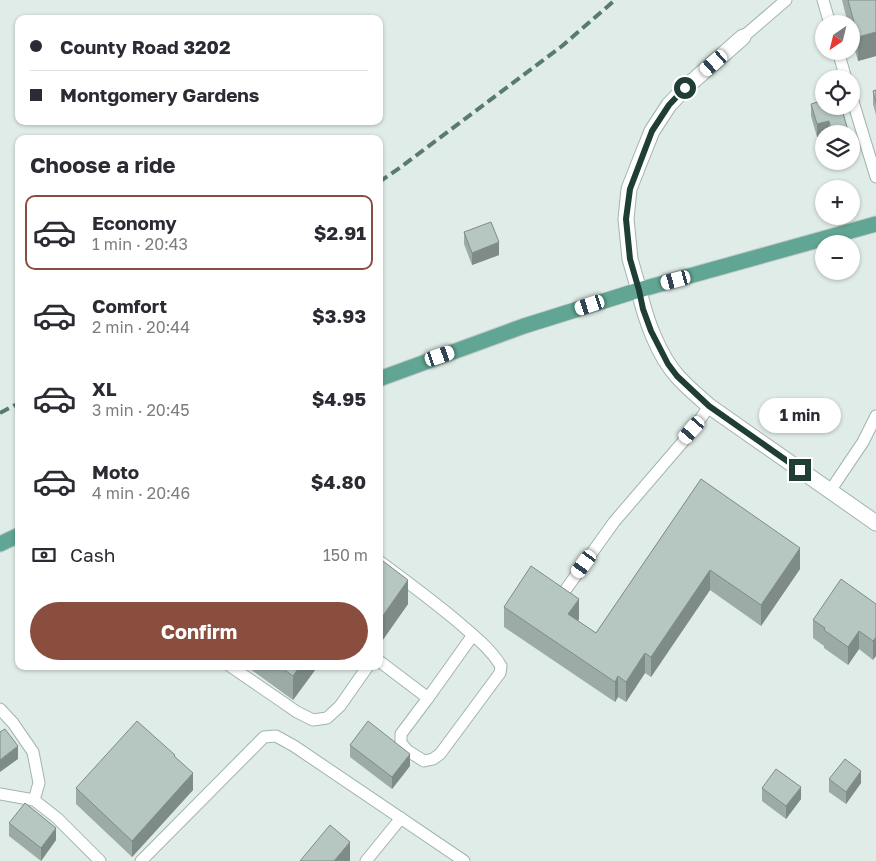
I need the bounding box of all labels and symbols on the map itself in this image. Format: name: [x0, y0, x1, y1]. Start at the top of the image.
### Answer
north arrow: [815, 15, 860, 60]
car: [697, 47, 730, 79]
route start: [674, 77, 696, 99]
car: [659, 269, 692, 291]
car: [573, 293, 606, 317]
car: [423, 344, 456, 368]
callout: 1 min: [759, 398, 841, 432]
car: [676, 414, 707, 446]
route end: [789, 459, 811, 481]
car: [569, 547, 598, 581]

